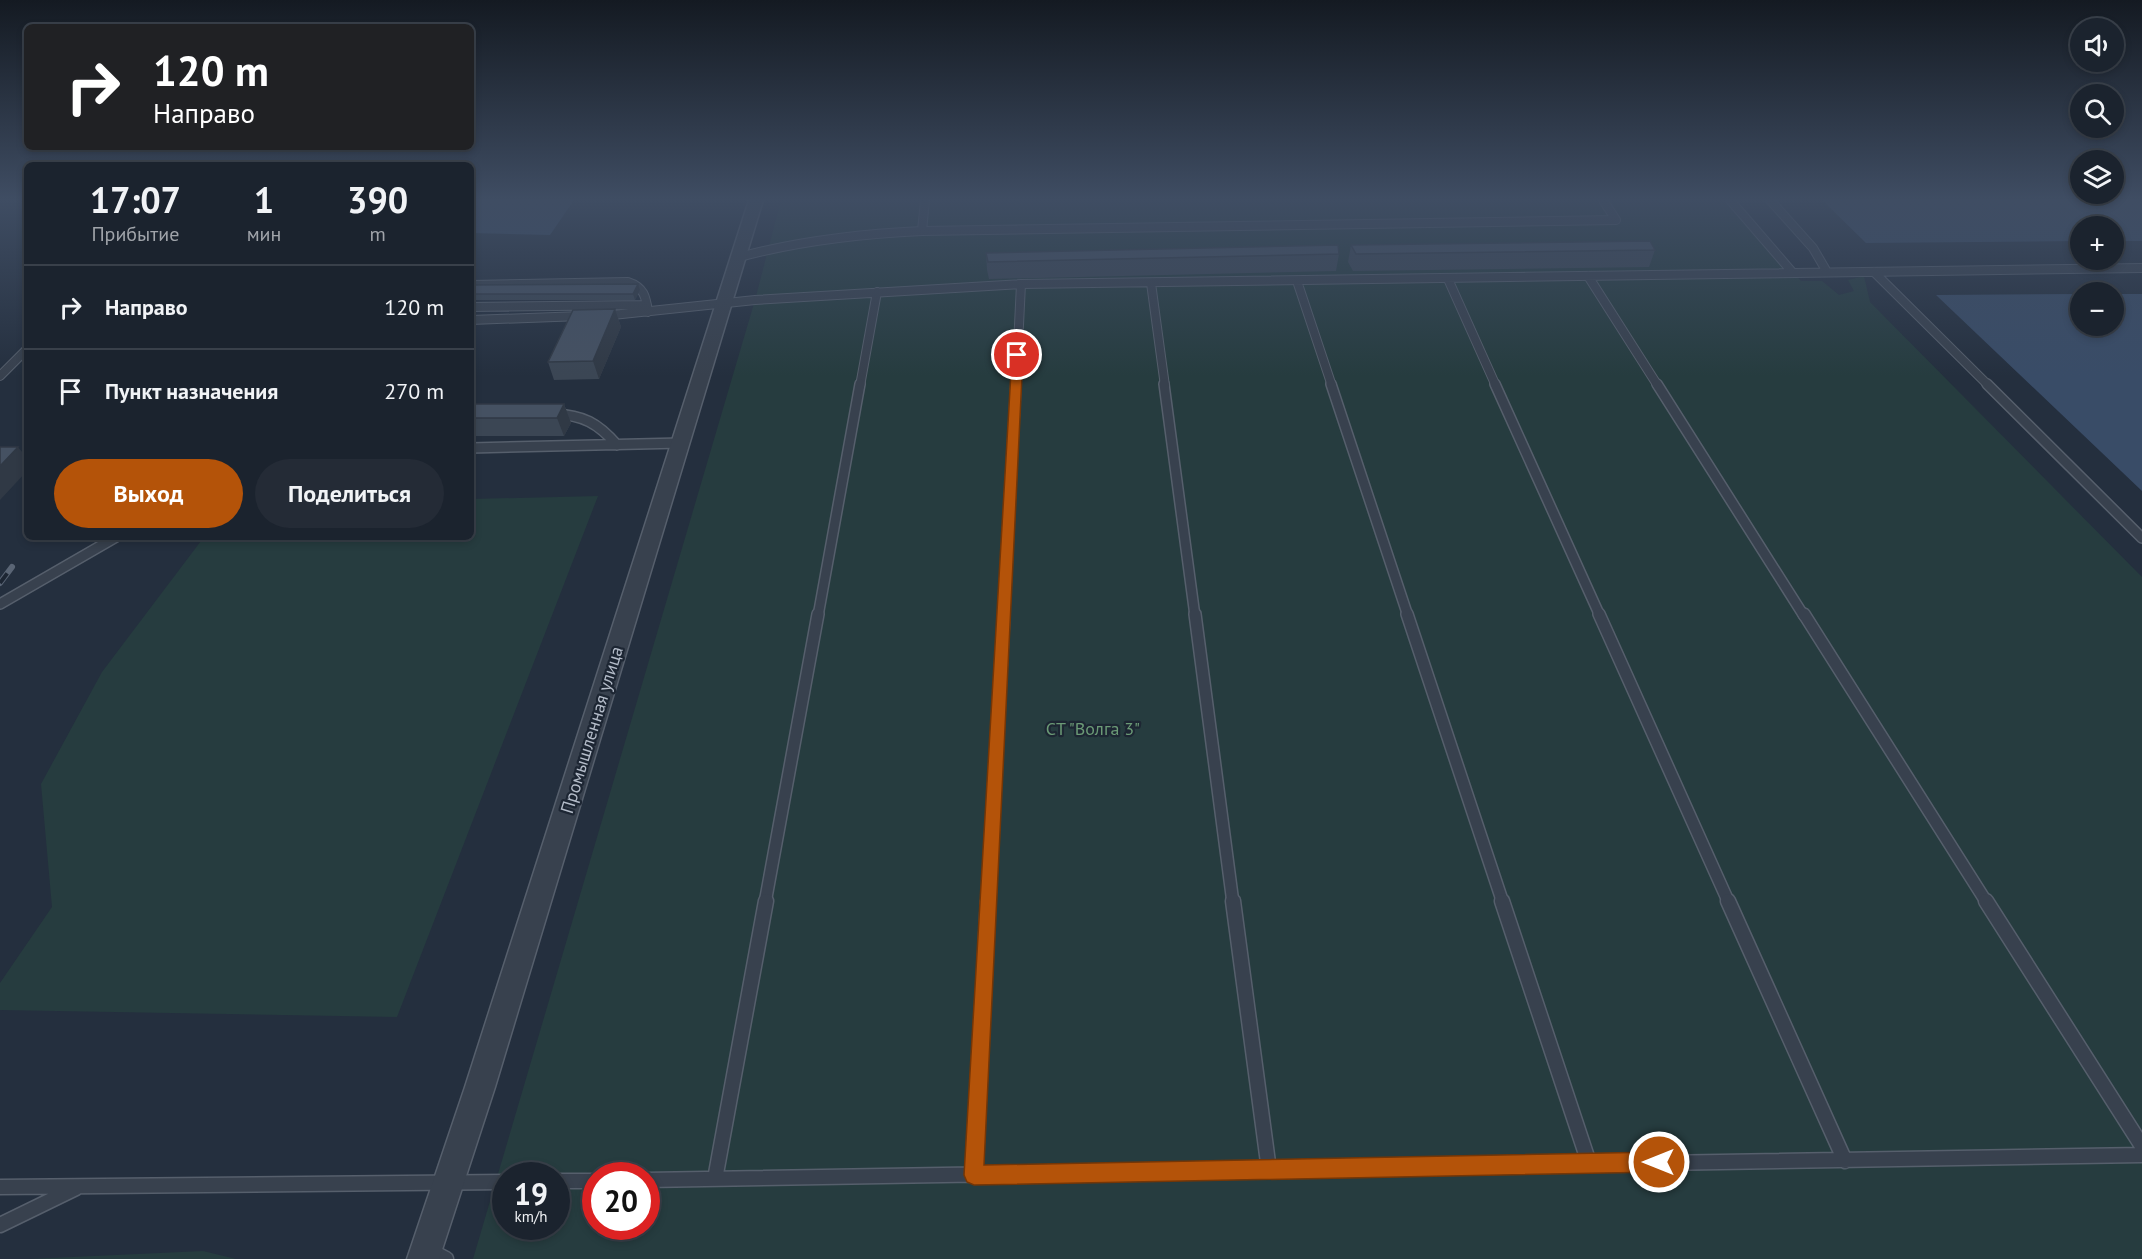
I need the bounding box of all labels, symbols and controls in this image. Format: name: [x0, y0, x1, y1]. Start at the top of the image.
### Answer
map controls: [2070, 18, 2124, 336]
button: sound: [2070, 18, 2124, 72]
text: 120 m: [153, 43, 269, 98]
icon: right: [54, 48, 132, 126]
button: search: [2070, 84, 2124, 138]
text: Направо: [153, 96, 255, 130]
button: layers: [2070, 150, 2124, 204]
text: 17:07: [90, 176, 181, 223]
text: 1: [254, 176, 274, 223]
text: 390: [347, 176, 408, 223]
button: +: [2070, 216, 2124, 270]
text: Прибытие: [91, 221, 179, 247]
text: мин: [247, 221, 281, 247]
text: m: [370, 221, 386, 247]
button: −: [2070, 282, 2124, 336]
icon: right: [54, 291, 87, 324]
text: Направо: [105, 293, 188, 321]
text: 120 m: [384, 293, 444, 321]
pin: [991, 329, 1042, 380]
icon: arrive: [1000, 338, 1033, 371]
icon: arrive: [54, 375, 87, 408]
text: Пункт назначения: [105, 377, 278, 405]
text: 270 m: [384, 377, 444, 405]
button: Выход: [54, 459, 243, 528]
button: Поделиться: [255, 459, 444, 528]
street label: Промышленная улица: [555, 643, 628, 816]
park label: СТ "Волга 3": [1046, 717, 1140, 740]
position arrow: [1627, 1130, 1691, 1194]
speed limit sign: 20: [582, 1162, 660, 1240]
text: 19: [514, 1174, 548, 1213]
text: km/h: [515, 1207, 547, 1226]

